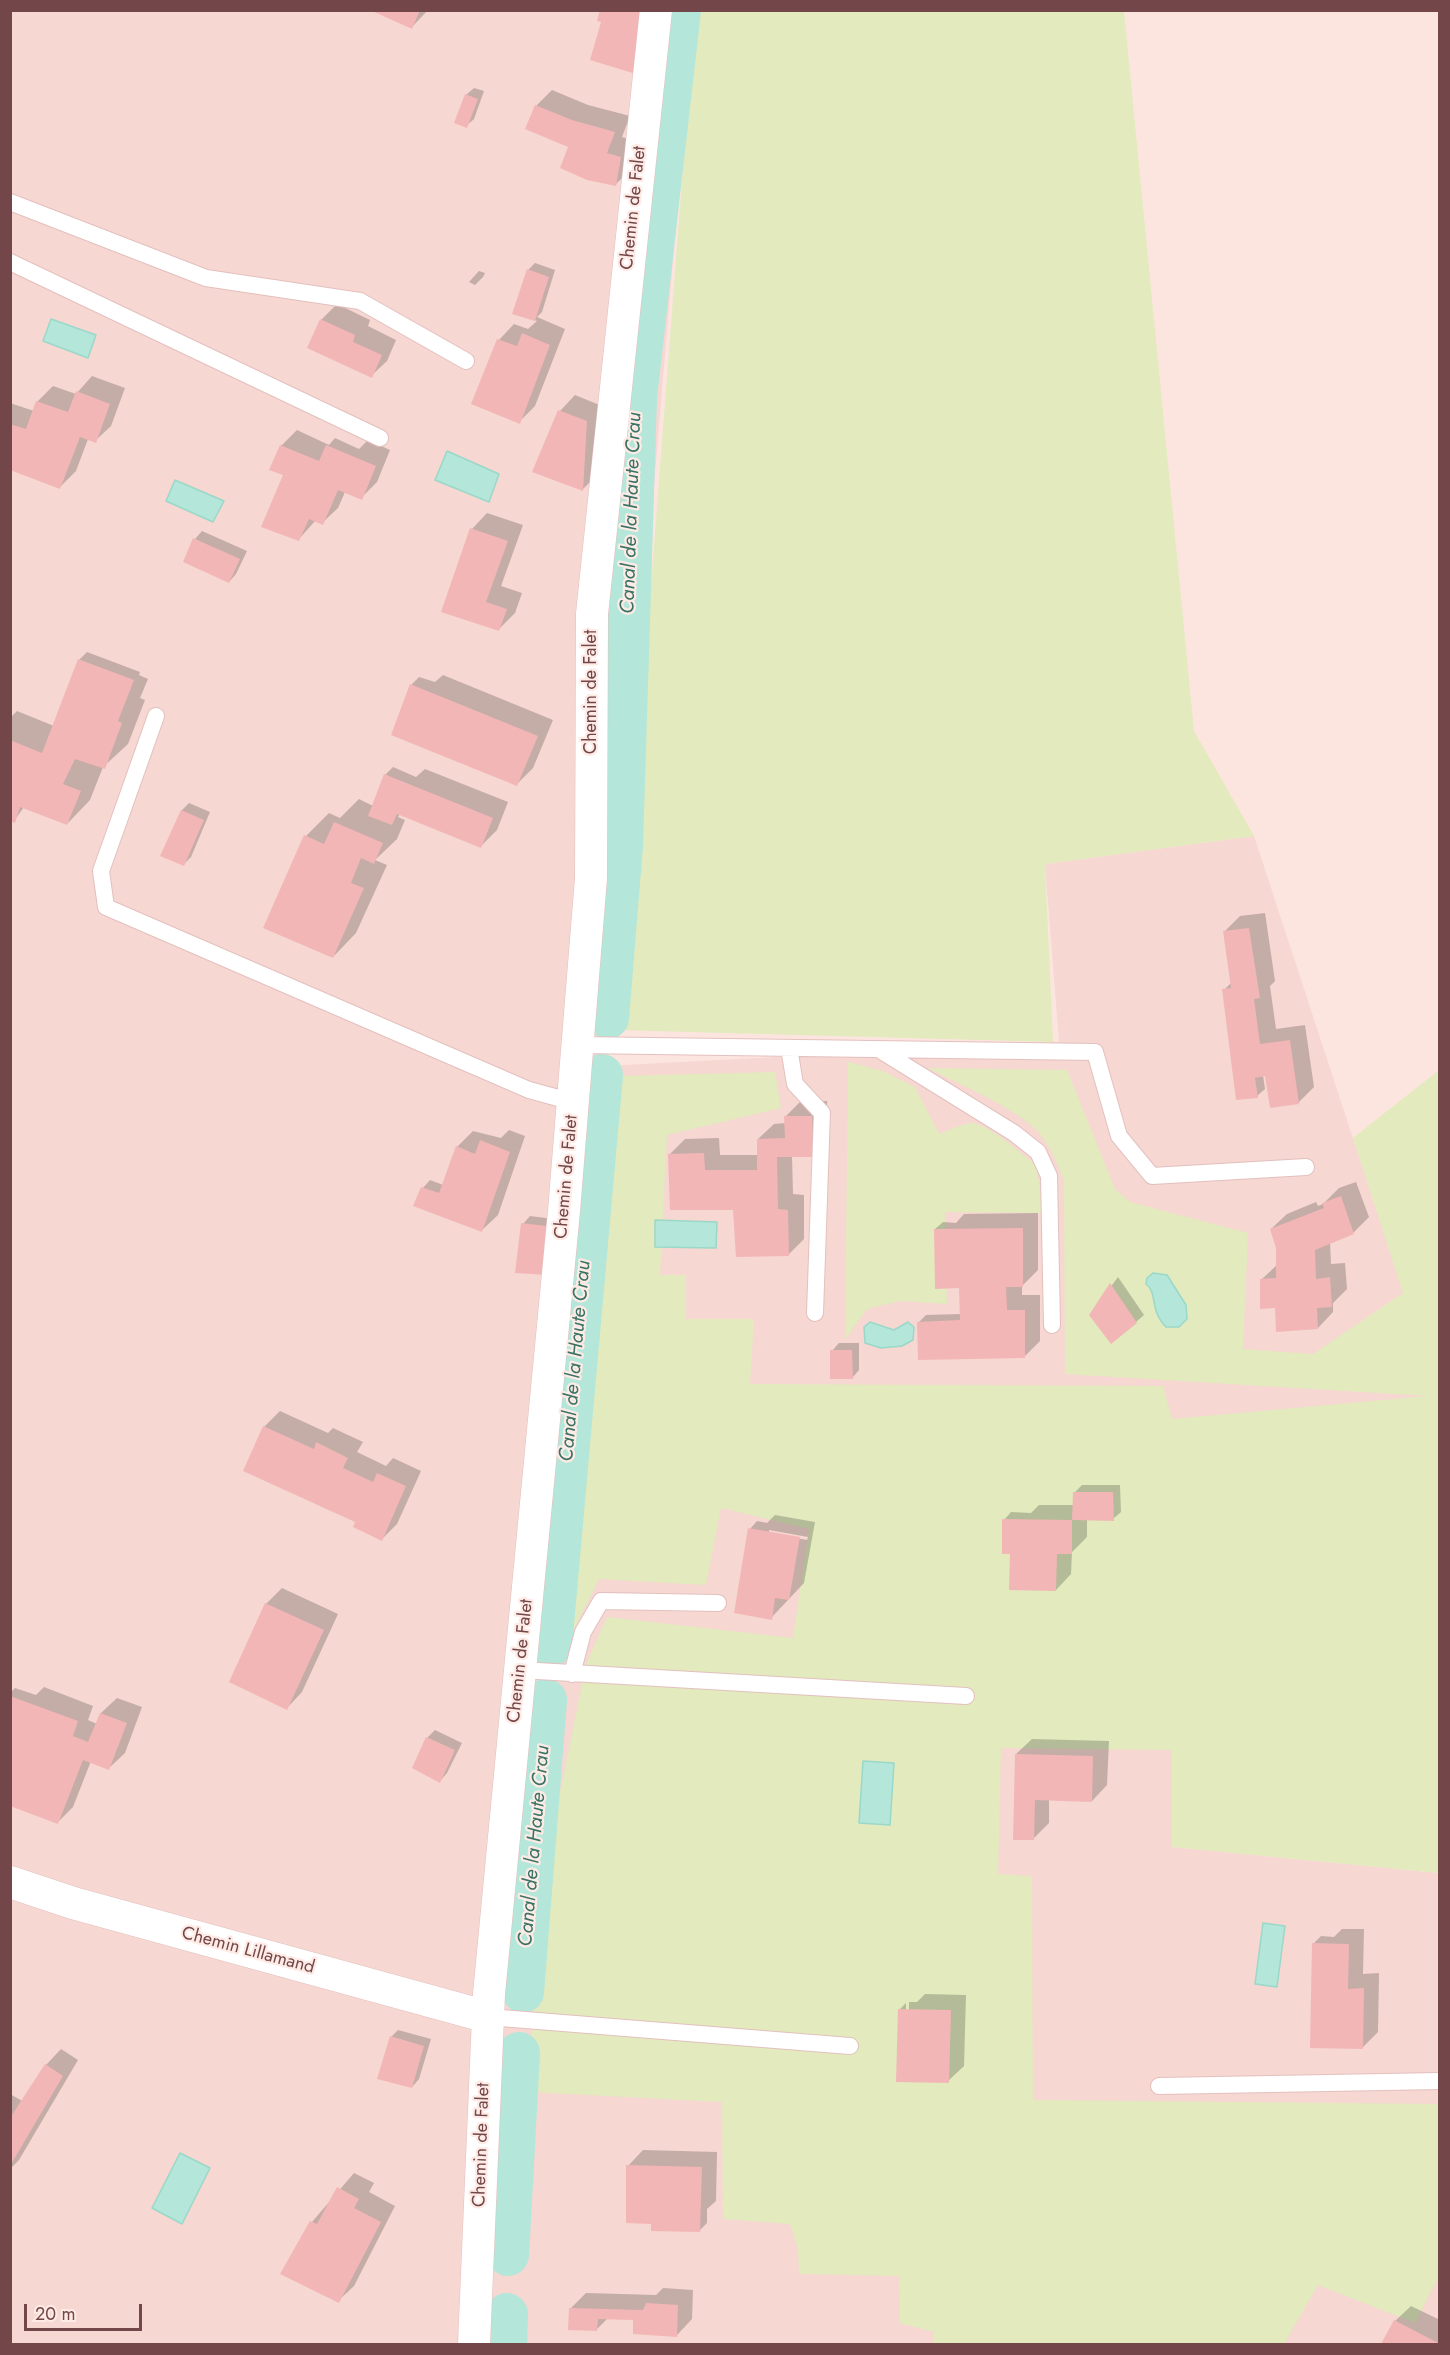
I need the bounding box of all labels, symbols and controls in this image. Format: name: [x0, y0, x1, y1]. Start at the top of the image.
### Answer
street label: Chemin de Falet: [617, 145, 651, 271]
water label: Canal de la Haute Crau: [616, 412, 648, 614]
street label: Chemin de Falet: [581, 630, 603, 754]
street label: Chemin de Falet: [551, 1114, 583, 1240]
water label: Canal de la Haute Crau: [555, 1259, 597, 1463]
street label: Chemin de Falet: [504, 1598, 538, 1724]
water label: Canal de la Haute Crau: [514, 1744, 556, 1948]
street label: Chemin Lillamand: [179, 1923, 317, 1979]
street label: Chemin de Falet: [469, 2082, 495, 2208]
scale bar: [27, 2292, 146, 2330]
text: 20 m: [35, 2301, 75, 2327]

